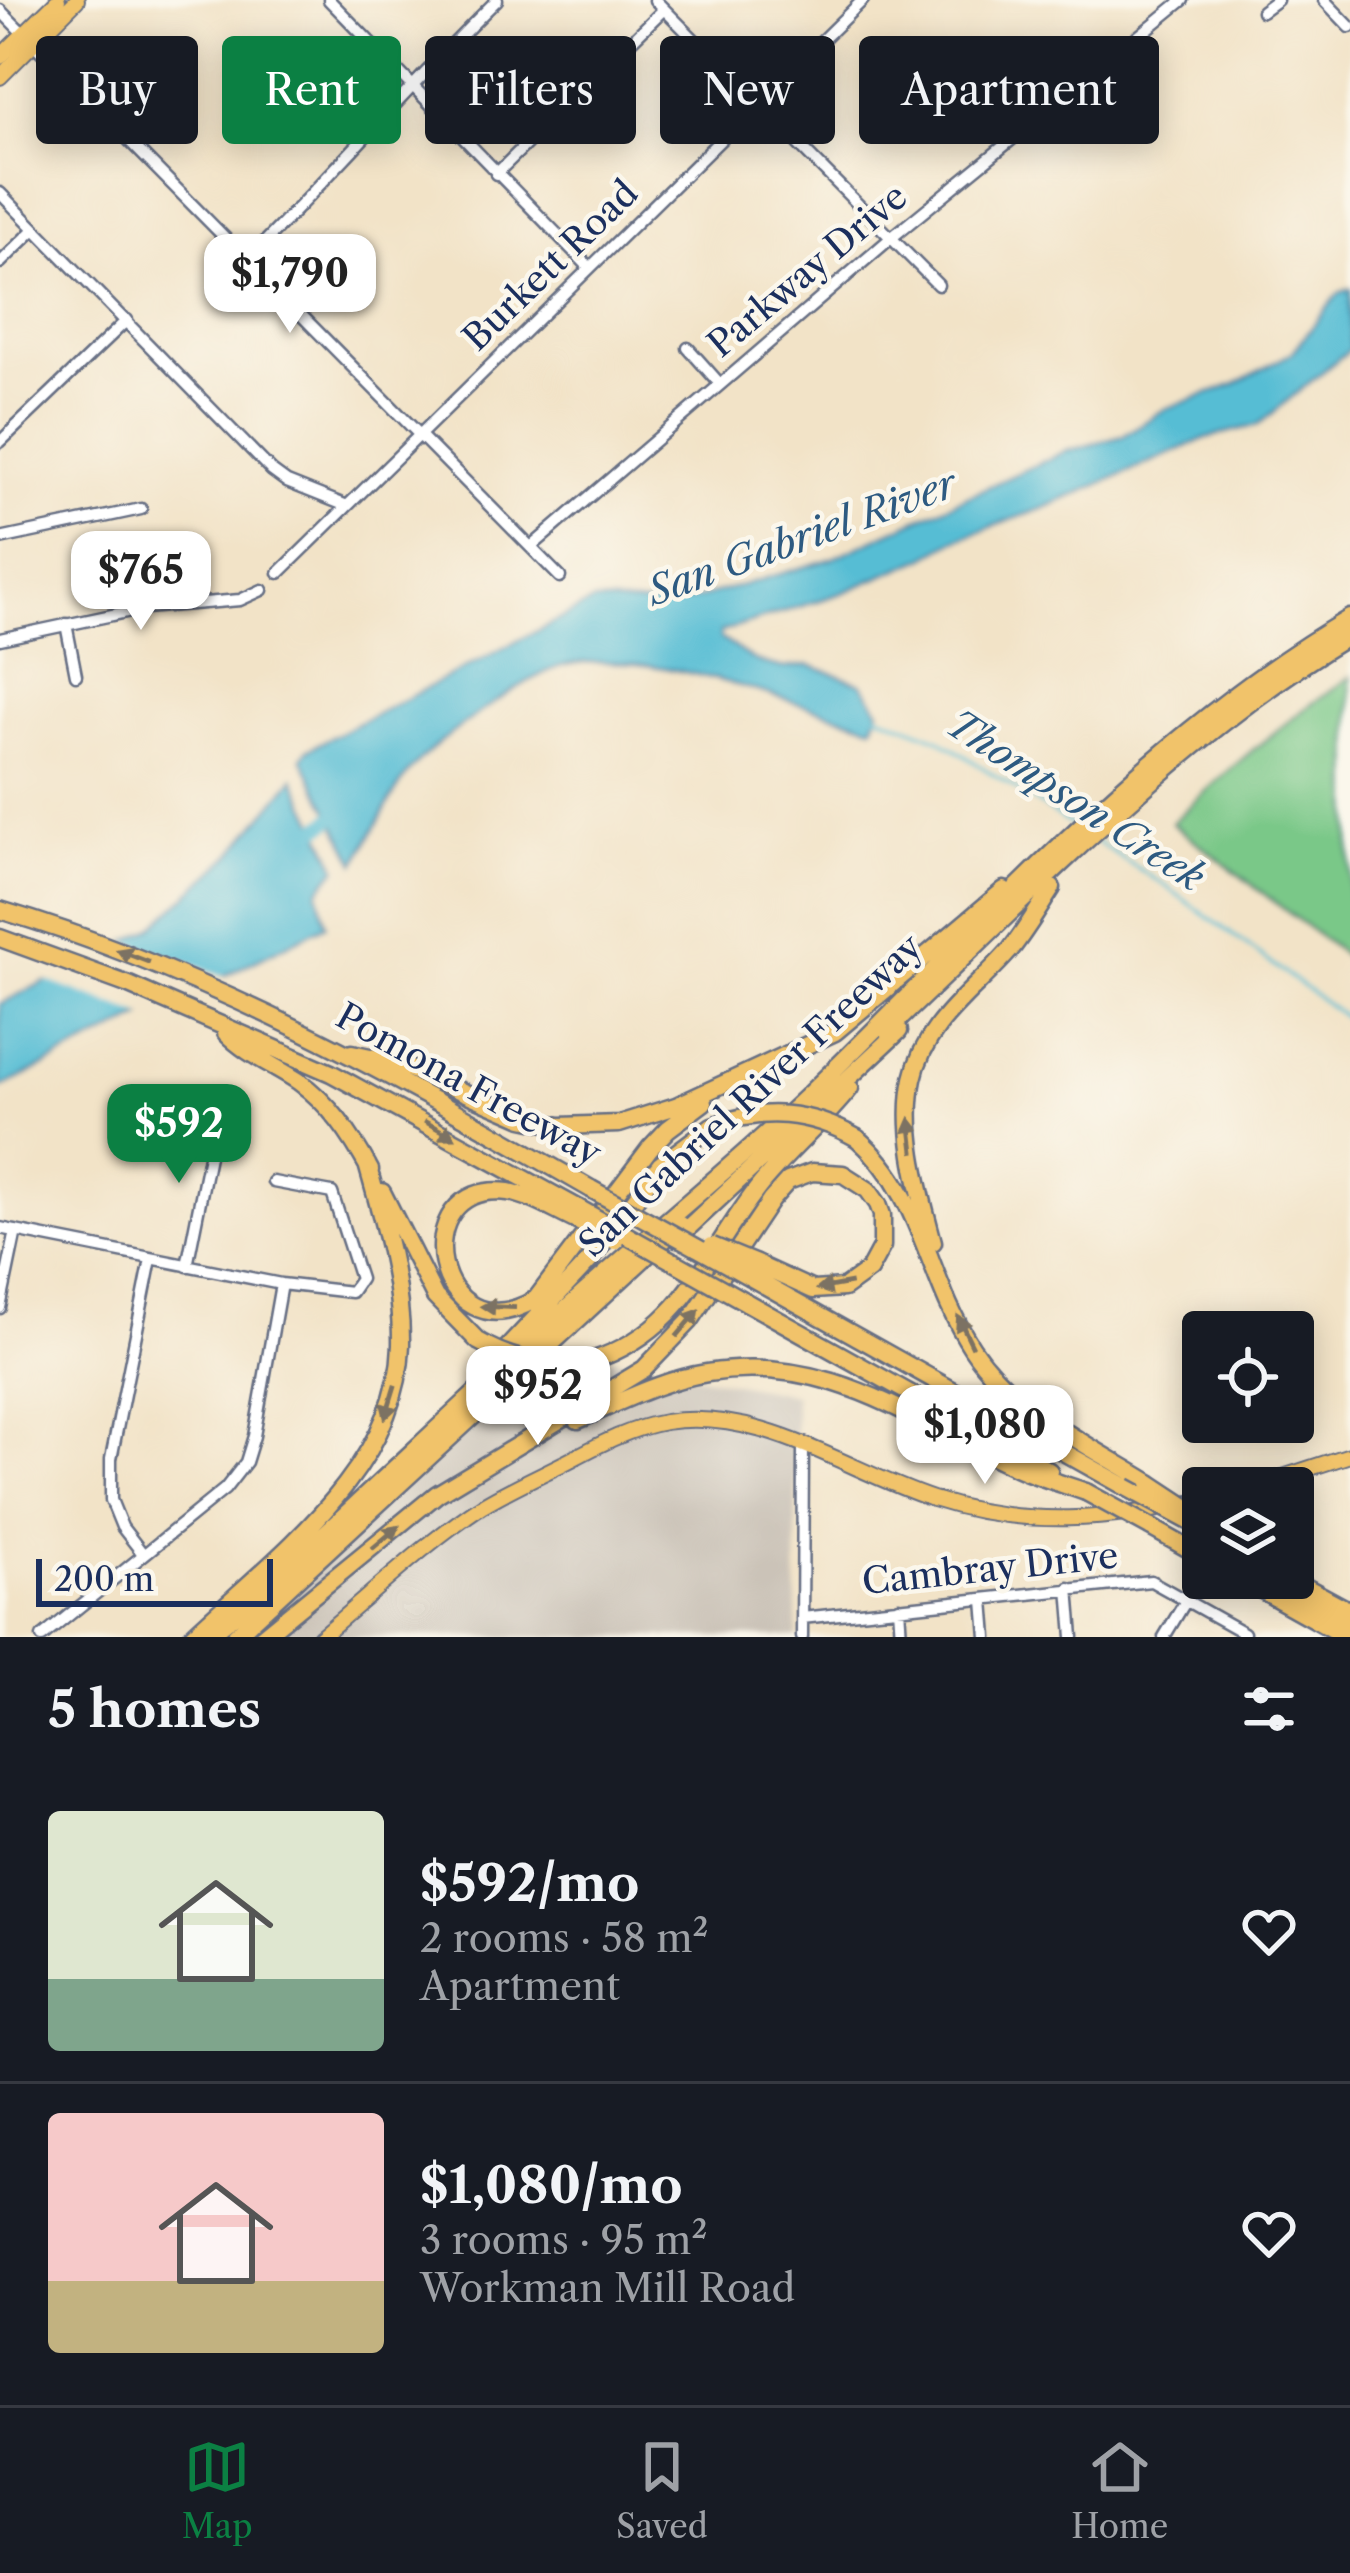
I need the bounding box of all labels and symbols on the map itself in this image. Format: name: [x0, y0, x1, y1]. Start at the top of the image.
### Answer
street label: Burkett Road: [453, 171, 647, 359]
street label: Parkway Drive: [699, 174, 915, 366]
pin: $1,790: [192, 234, 388, 336]
water label: San Gabriel River: [639, 458, 965, 616]
pin: $765: [70, 531, 212, 633]
water label: Thompson Creek: [938, 699, 1214, 901]
street label: San Gabriel River Freeway: [569, 924, 931, 1266]
one-way arrow: [114, 946, 150, 965]
street label: Pomona Freeway: [329, 993, 610, 1175]
pin: $592: [108, 1084, 250, 1186]
one-way arrow: [903, 1115, 922, 1153]
one-way arrow: [424, 1119, 457, 1140]
one-way arrow: [815, 1278, 852, 1297]
one-way arrow: [478, 1297, 516, 1316]
one-way arrow: [675, 1308, 700, 1339]
one-way arrow: [955, 1314, 975, 1348]
pin: $952: [467, 1346, 609, 1448]
one-way arrow: [380, 1384, 398, 1421]
pin: $1,080: [887, 1385, 1083, 1487]
one-way arrow: [371, 1525, 401, 1551]
street label: Cambray Drive: [860, 1533, 1120, 1603]
scale bar: [36, 1553, 273, 1606]

